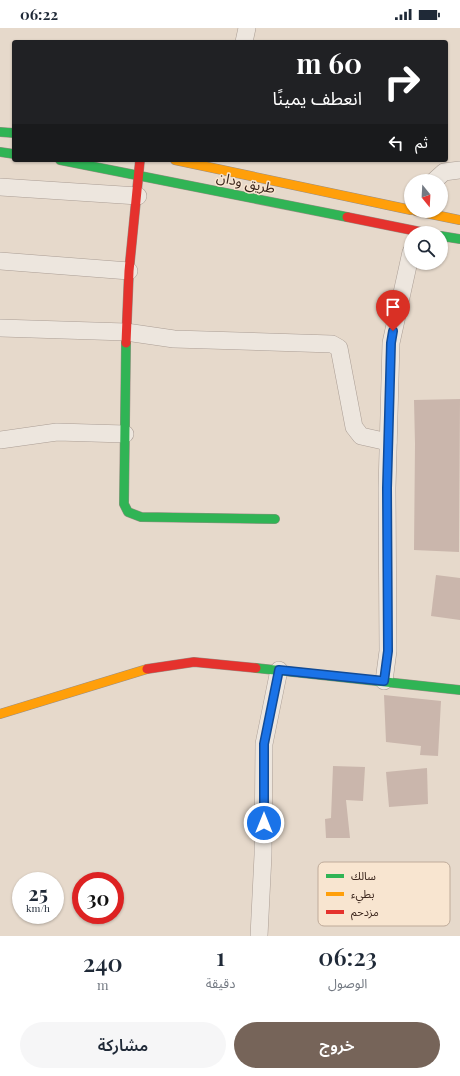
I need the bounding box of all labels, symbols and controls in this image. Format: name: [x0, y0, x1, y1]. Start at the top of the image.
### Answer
text: 06:22: [20, 4, 58, 24]
text: 60 m: [296, 44, 362, 81]
icon: right: [376, 56, 428, 108]
text: انعطف يمينًا: [273, 86, 362, 110]
icon: left: [385, 132, 407, 154]
text: ثم: [415, 132, 428, 152]
street label: طريق ودان: [215, 167, 277, 198]
north arrow: [404, 174, 448, 218]
map controls: [404, 174, 448, 270]
button: search: [404, 226, 448, 270]
pin: [376, 290, 410, 331]
icon: arrive: [382, 296, 404, 318]
position arrow: [243, 802, 285, 844]
legend: [318, 862, 450, 926]
text: سالك: [351, 868, 376, 883]
speed limit sign: 30: [72, 872, 124, 924]
text: 25: [28, 879, 48, 906]
text: بطيء: [351, 886, 374, 904]
text: km/h: [26, 901, 50, 915]
text: مزدحم: [351, 904, 379, 921]
text: 1: [216, 940, 225, 972]
text: 06:23: [318, 940, 377, 972]
text: 240: [83, 946, 123, 978]
text: دقيقة: [206, 974, 235, 991]
text: الوصول: [328, 974, 367, 991]
text: m: [97, 976, 109, 993]
button: مشاركة: [20, 1022, 226, 1068]
button: خروج: [234, 1022, 440, 1068]

